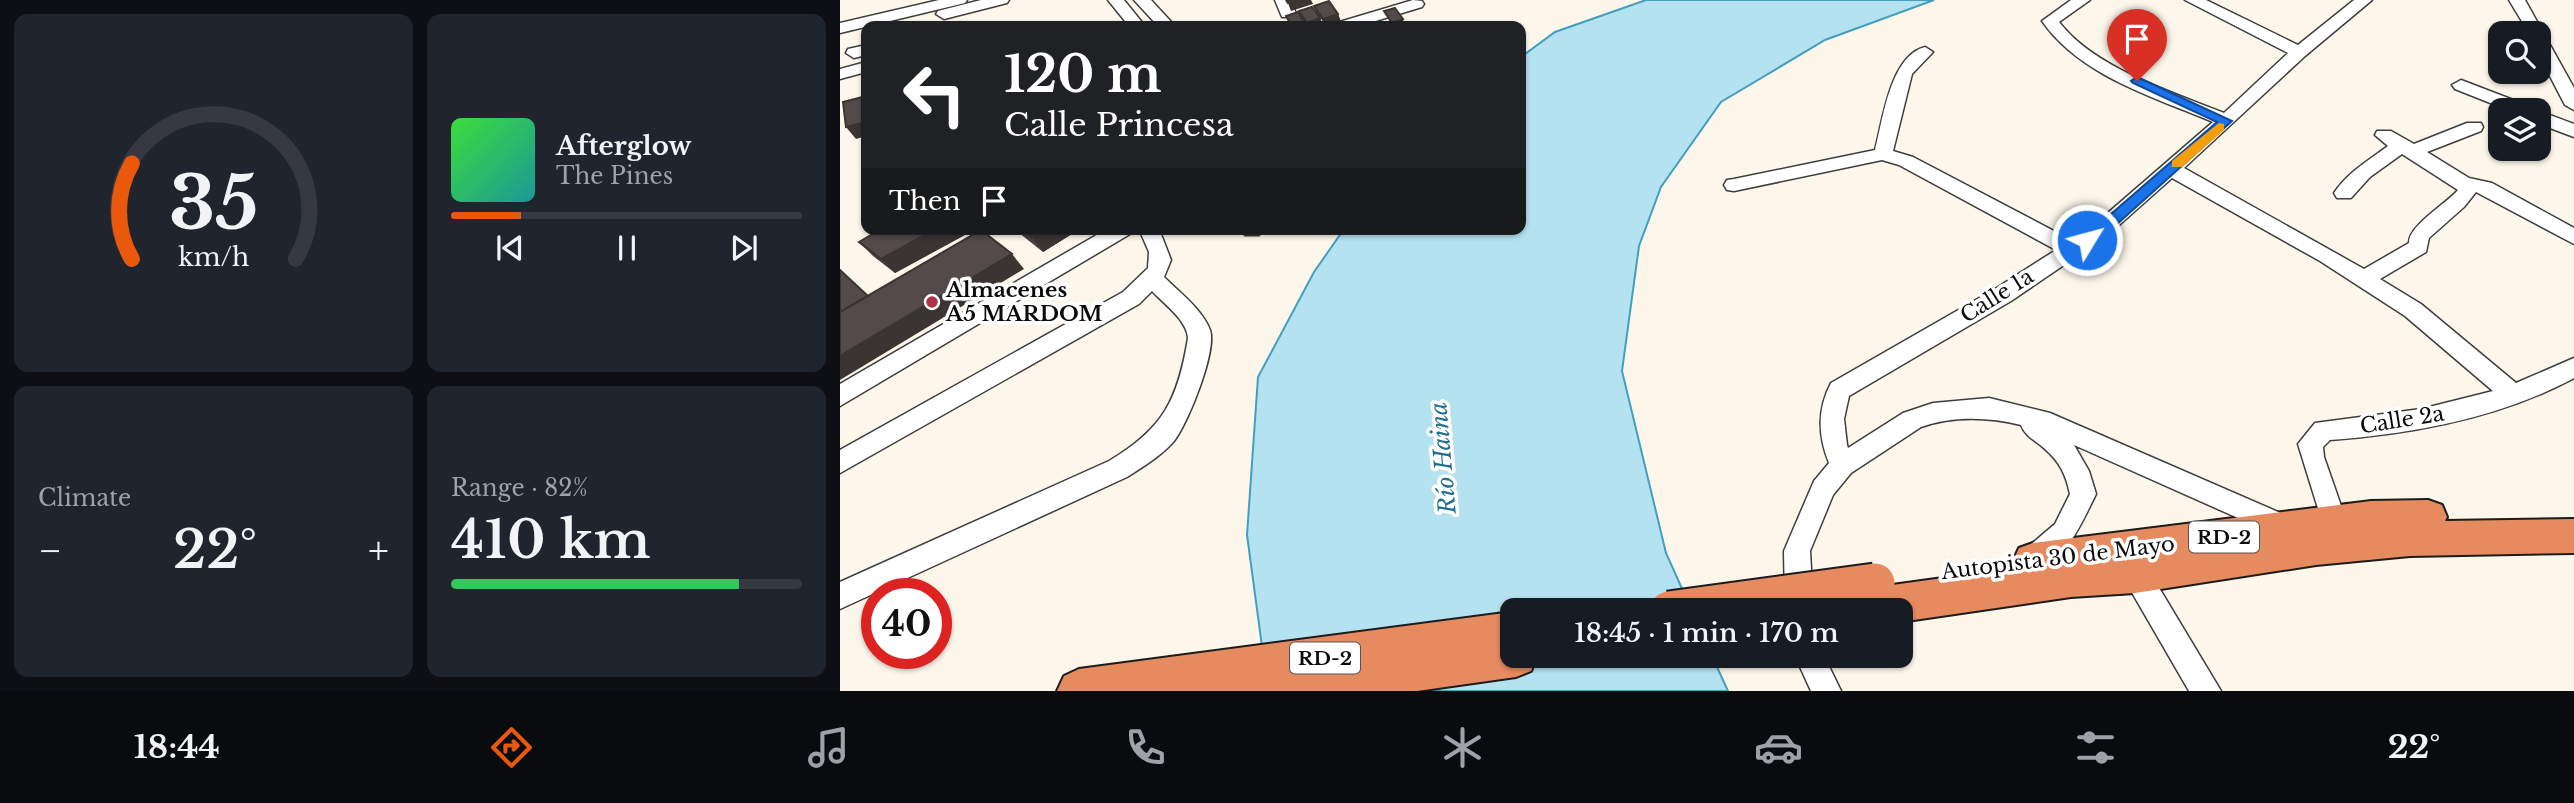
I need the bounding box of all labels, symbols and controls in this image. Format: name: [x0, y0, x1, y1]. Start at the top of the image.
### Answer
pin: [2107, 9, 2167, 81]
icon: arrive: [2118, 20, 2156, 58]
map controls: [2488, 21, 2551, 161]
button: search: [2488, 21, 2551, 84]
text: 120 m: [1004, 44, 1162, 105]
icon: left: [889, 49, 980, 140]
button: layers: [2488, 98, 2551, 161]
text: Calle Princesa: [1004, 105, 1234, 145]
text: Afterglow: [556, 130, 692, 162]
text: 35: [169, 158, 258, 249]
text: The Pines: [556, 162, 673, 190]
icon: arrive: [975, 182, 1013, 220]
text: Then: [889, 185, 961, 217]
position arrow: [2050, 203, 2124, 277]
icon: previous: [491, 229, 529, 267]
icon: pause: [608, 229, 646, 267]
icon: next: [725, 229, 763, 267]
text: km/h: [178, 242, 249, 273]
street label: Calle 1a: [1956, 263, 2039, 329]
place label: Almacenes A5 MARDOM: [945, 277, 1103, 327]
marker: Almacenes A5 MARDOM: [924, 294, 940, 310]
street label: Calle 2a: [2358, 400, 2446, 439]
water label: Río Haina: [1424, 401, 1462, 516]
text: Range · 82%: [451, 474, 588, 502]
text: Climate: [38, 484, 131, 512]
text: 410 km: [451, 508, 651, 572]
text: 22°: [173, 518, 257, 582]
road number: RD-2: [2189, 522, 2259, 552]
text: −: [38, 527, 62, 574]
text: +: [368, 527, 389, 574]
street label: Autopista 30 de Mayo: [1939, 531, 2176, 585]
speed limit sign: 40: [861, 578, 952, 669]
text: 18:45 · 1 min · 170 m: [1574, 617, 1839, 649]
road number: RD-2: [1290, 642, 1360, 674]
icon: directions: [487, 723, 536, 772]
icon: music: [804, 723, 853, 772]
icon: phone: [1121, 723, 1170, 772]
icon: climate: [1438, 723, 1487, 772]
icon: car: [1754, 723, 1803, 772]
icon: filters: [2071, 723, 2120, 772]
text: 18:44: [134, 727, 220, 767]
text: 22°: [2388, 727, 2440, 767]

